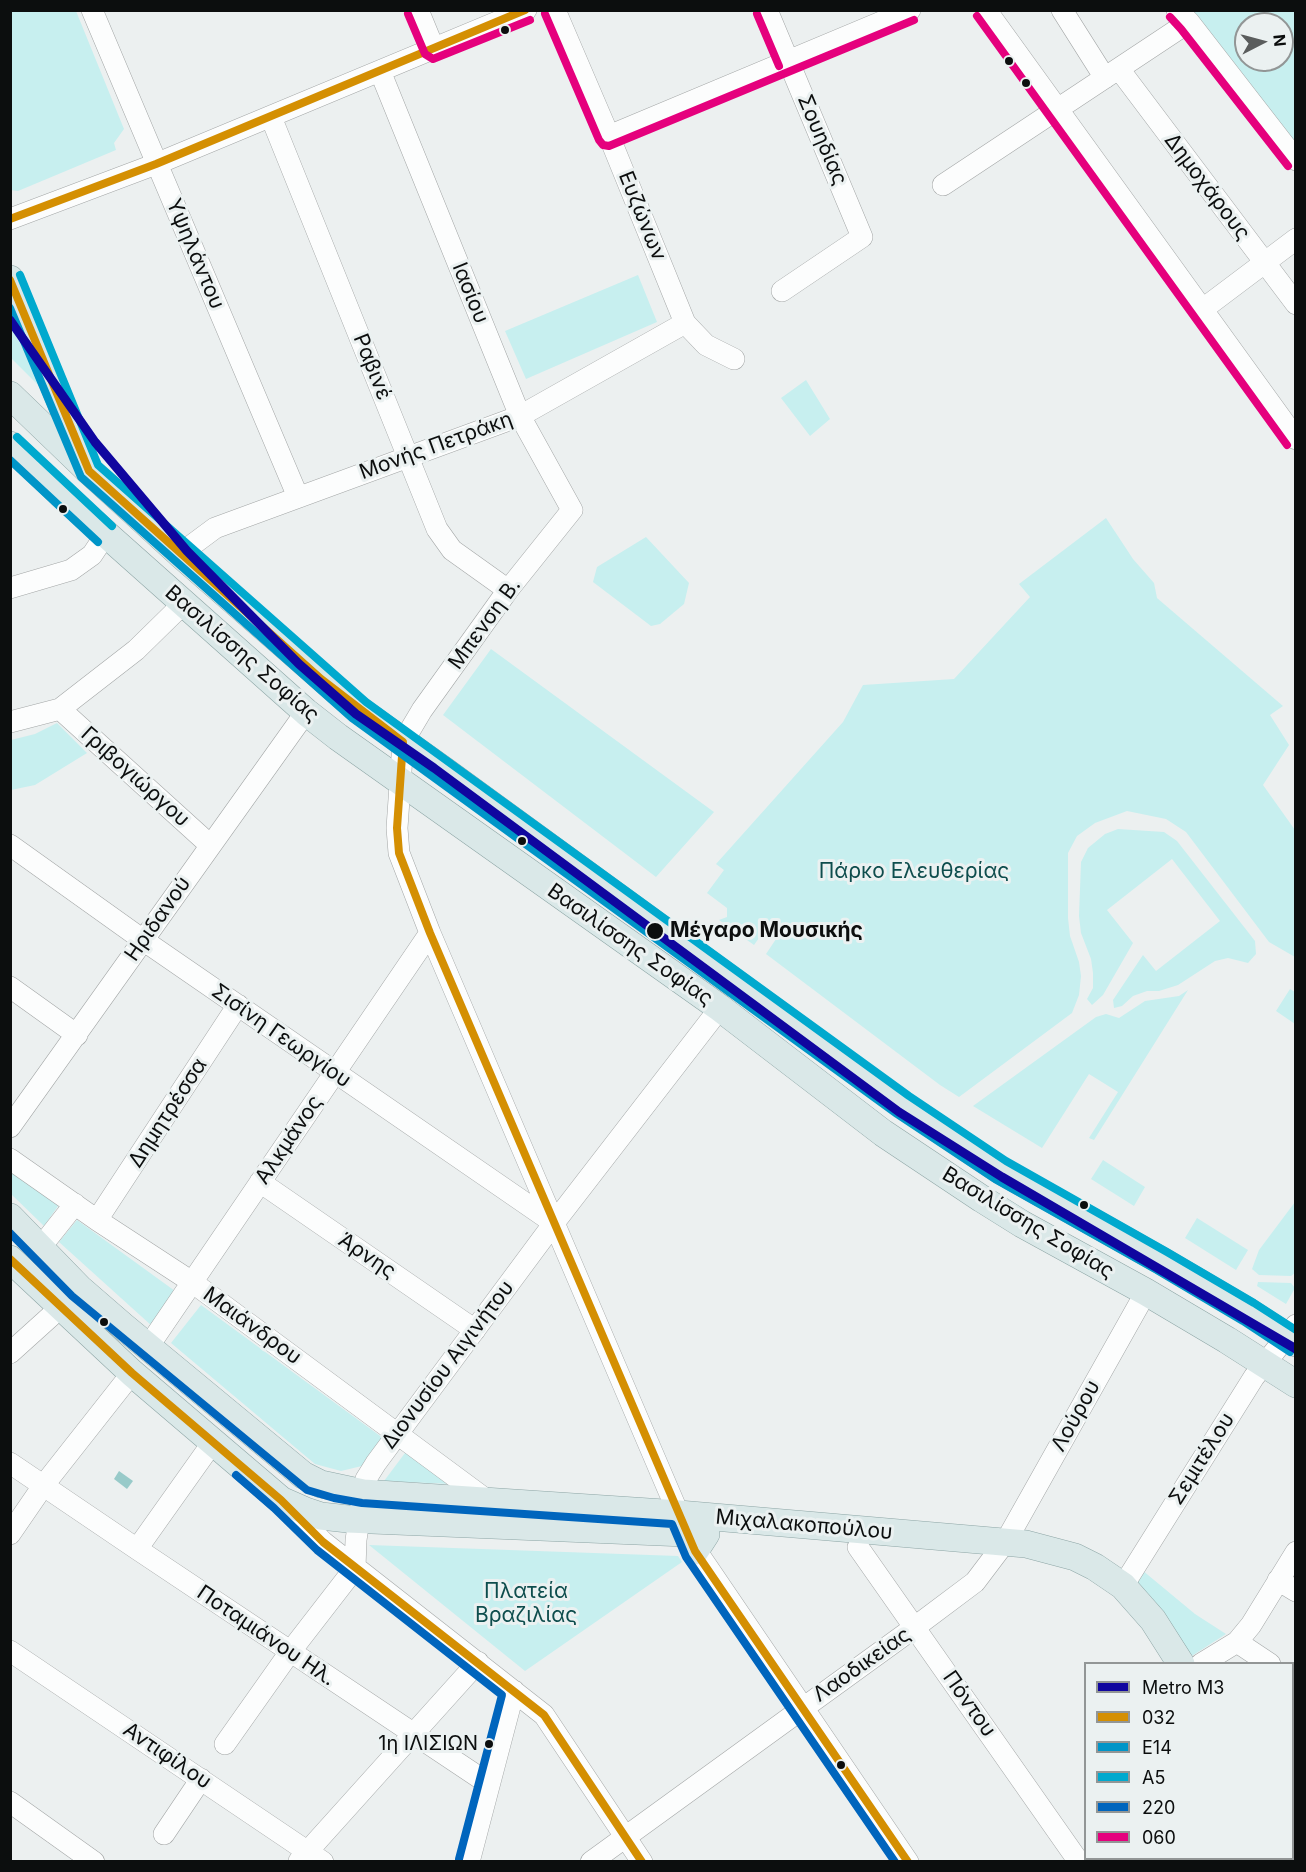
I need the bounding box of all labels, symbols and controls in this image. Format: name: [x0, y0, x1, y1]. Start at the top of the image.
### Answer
north arrow: [1234, 12, 1294, 72]
unlabelled marker: [499, 24, 511, 36]
text: N: [1269, 33, 1290, 47]
unlabelled marker: [1003, 55, 1015, 67]
unlabelled marker: [1020, 77, 1032, 89]
street label: Σουηδίας: [792, 91, 852, 189]
street label: Δημοχάρους: [1159, 129, 1255, 245]
street label: Ευζώνων: [613, 168, 671, 264]
street label: Υψηλάντου: [160, 195, 230, 313]
street label: Ιασίου: [446, 259, 494, 327]
street label: Ραβινέ: [347, 330, 397, 404]
street label: Μονής Πετράκη: [356, 407, 516, 485]
unlabelled marker: [57, 503, 69, 515]
street label: Μπενση Β.: [444, 574, 526, 674]
street label: Βασιλίσσης Σοφίας: [160, 580, 324, 728]
street label: Γριβογιώργου: [76, 722, 194, 832]
unlabelled marker: [516, 835, 528, 847]
park label: Πάρκο Ελευθερίας: [819, 859, 1009, 885]
street label: Ηριδανού: [120, 872, 196, 966]
street label: Βασιλίσσης Σοφίας: [542, 878, 718, 1012]
place label: Μέγαρο Μουσικής: [670, 918, 863, 944]
marker: Μέγαρο Μουσικής: [645, 921, 665, 941]
street label: Σισίνη Γεωργίου: [207, 979, 355, 1093]
street label: Δημητρέσσα: [123, 1054, 213, 1172]
street label: Αλκμάνος: [250, 1091, 328, 1189]
street label: Βασιλίσσης Σοφίας: [937, 1162, 1119, 1284]
unlabelled marker: [1078, 1199, 1090, 1211]
street label: Άρνης: [334, 1228, 400, 1284]
street label: Διονυσίου Αιγινήτου: [377, 1276, 519, 1454]
street label: Μαιάνδρου: [198, 1282, 306, 1370]
unlabelled marker: [98, 1316, 110, 1328]
street label: Λούρου: [1046, 1376, 1106, 1456]
street label: Σεμιτέλου: [1164, 1408, 1240, 1510]
street label: Μιχαλακοπούλου: [715, 1505, 893, 1545]
park label: Πλατεία Βραζιλίας: [475, 1579, 577, 1629]
street label: Ποταμιάνου Ηλ.: [192, 1580, 340, 1692]
street label: Λαοδικείας: [808, 1622, 916, 1708]
legend: [1084, 1662, 1294, 1860]
street label: Πόντου: [937, 1666, 1001, 1742]
text: Metro Μ3: [1142, 1677, 1224, 1698]
text: 032: [1142, 1707, 1175, 1728]
street label: Αντιφίλου: [118, 1717, 216, 1795]
place label: 1η ΙΛΙΣΙΩΝ: [378, 1732, 478, 1756]
text: Ε14: [1142, 1737, 1172, 1758]
marker: 1η ΙΛΙΣΙΩΝ: [483, 1738, 495, 1750]
unlabelled marker: [835, 1759, 847, 1771]
text: A5: [1142, 1767, 1165, 1788]
text: 220: [1142, 1797, 1175, 1818]
text: 060: [1142, 1827, 1176, 1848]

